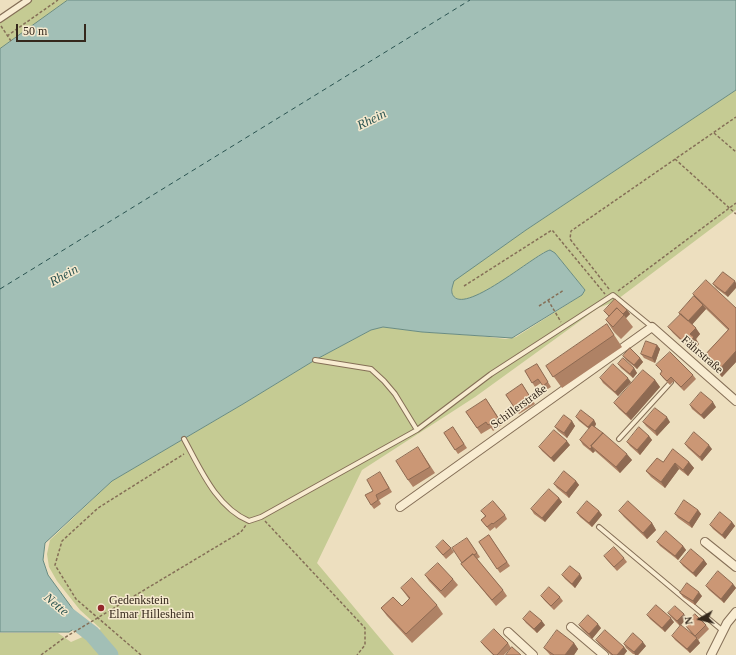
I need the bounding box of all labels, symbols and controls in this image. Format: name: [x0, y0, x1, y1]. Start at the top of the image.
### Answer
scale bar: [18, 16, 88, 42]
text: 50 m: [23, 24, 47, 38]
water label: Rhein: [355, 106, 389, 134]
water label: Rhein: [47, 262, 81, 290]
street label: Fährstraße: [678, 333, 726, 377]
street label: Schillerstraße: [488, 382, 550, 432]
water label: Nette: [40, 590, 72, 620]
place label: Gedenkstein Elmar Hillesheim: [109, 594, 194, 622]
north arrow: [680, 599, 720, 639]
marker: Gedenkstein Elmar Hillesheim: [96, 603, 106, 613]
text: N: [682, 616, 695, 625]

